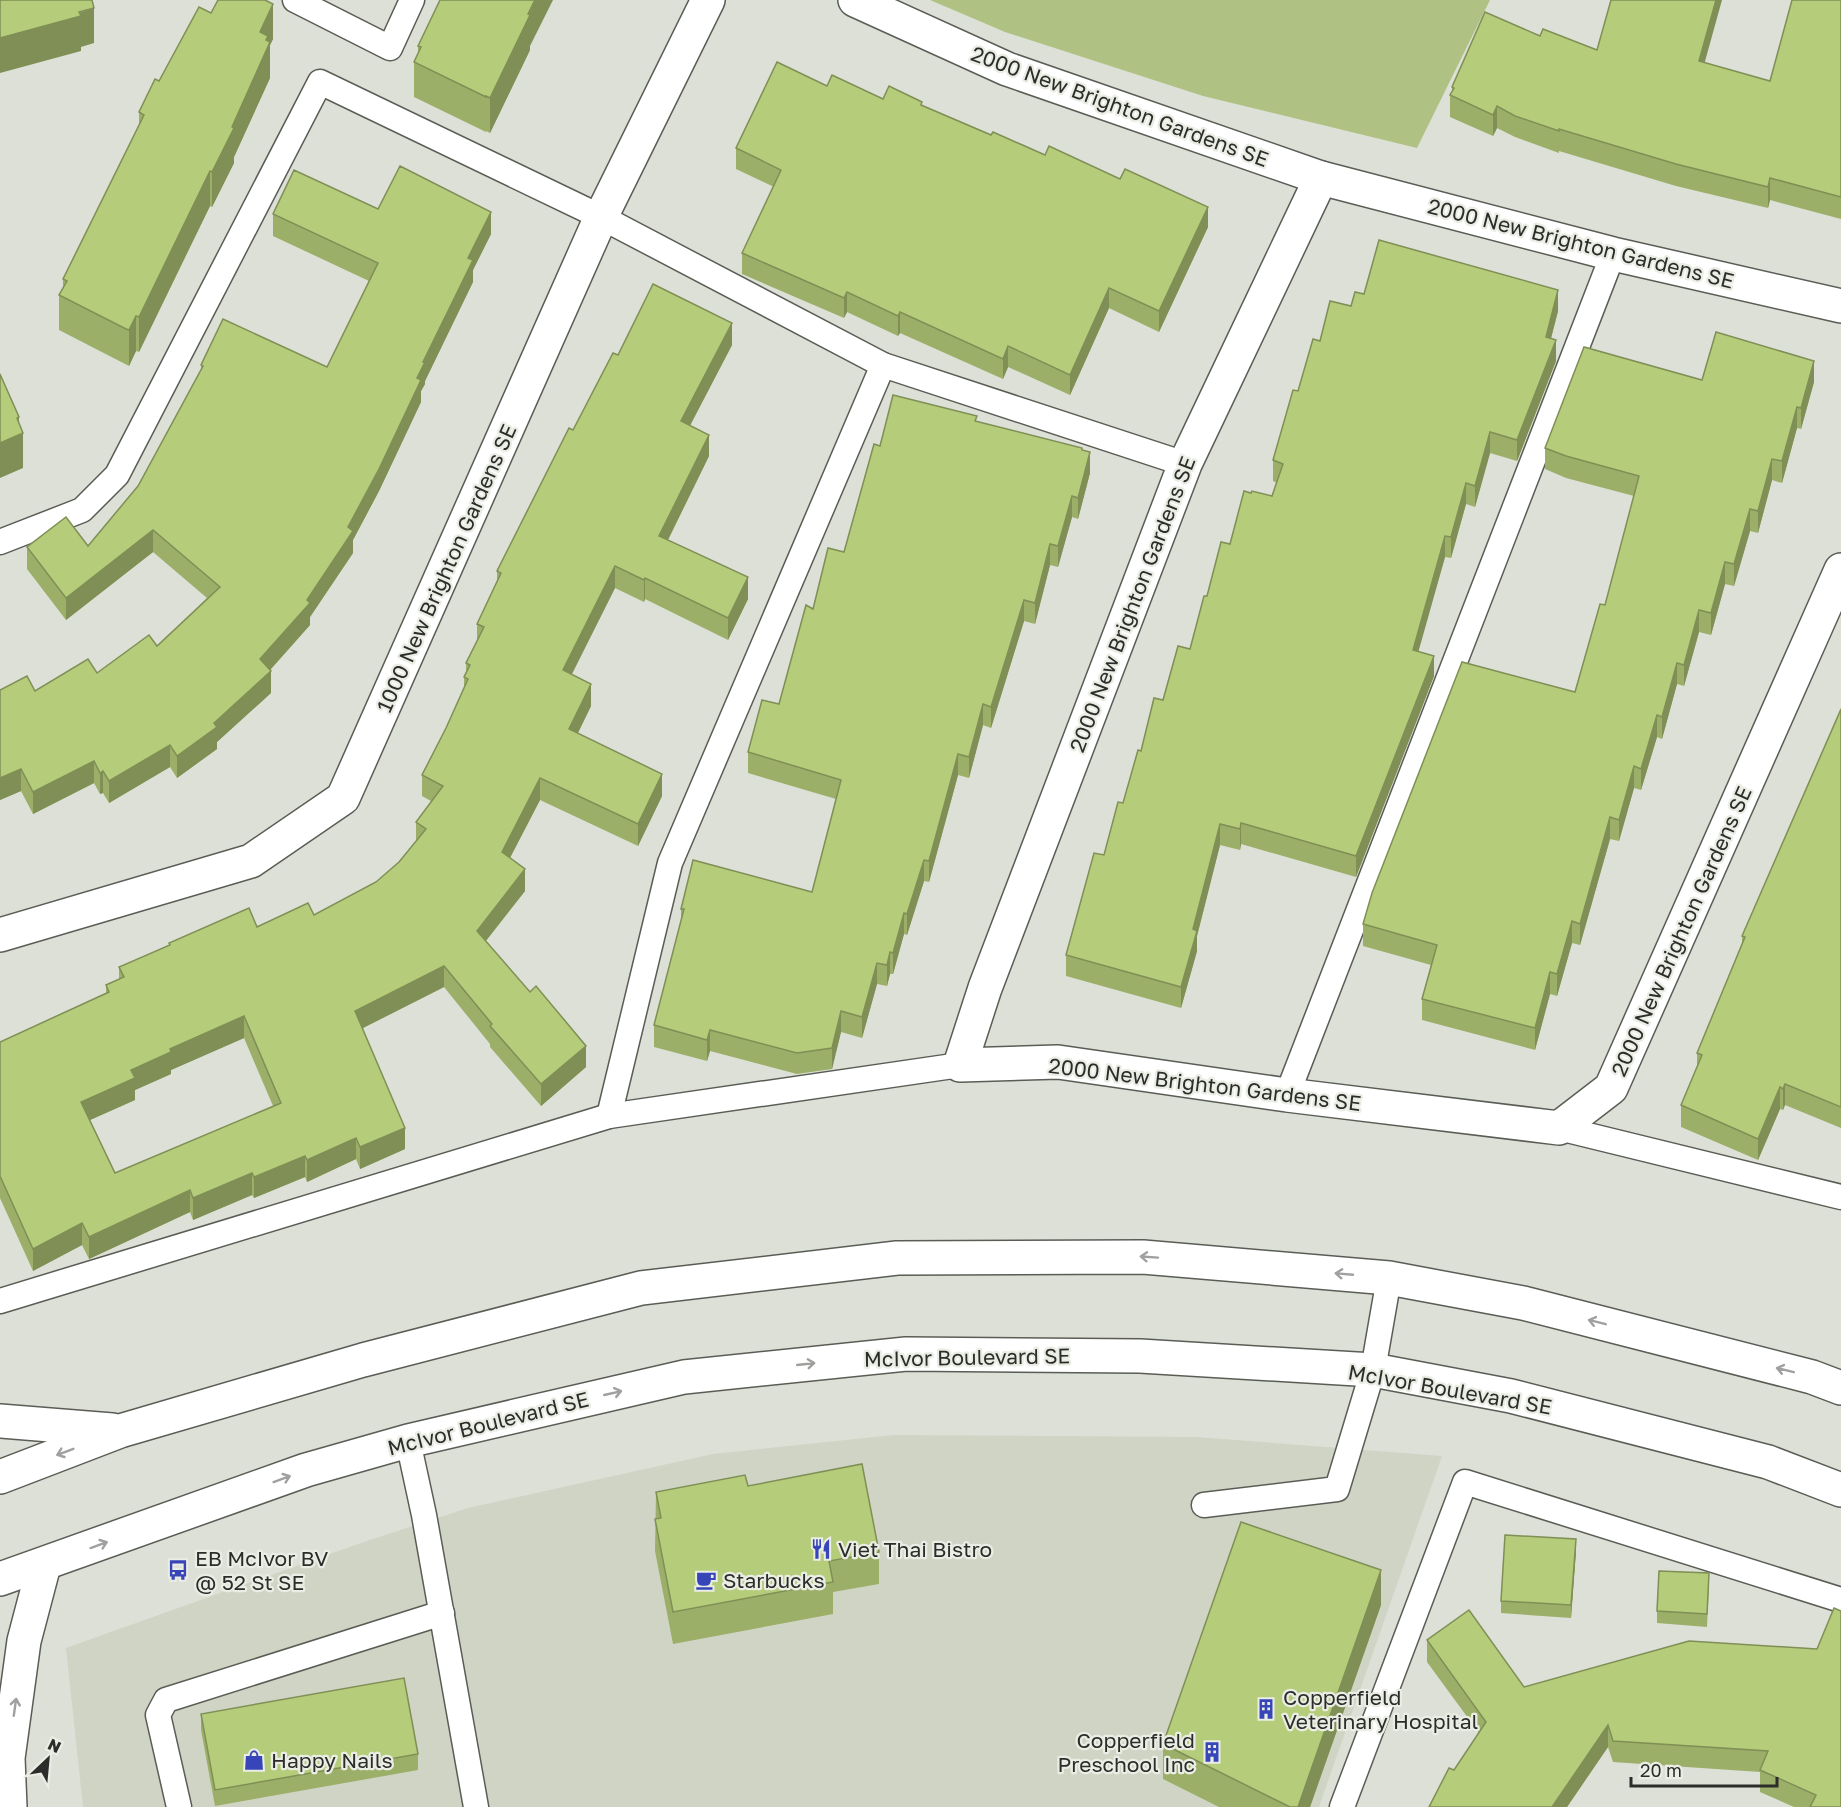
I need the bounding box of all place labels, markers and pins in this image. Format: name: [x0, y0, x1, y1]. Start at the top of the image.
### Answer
place label: Viet Thai Bistro: [838, 1536, 992, 1562]
restaurant icon: Viet Thai Bistro: [809, 1537, 833, 1561]
place label: EB McIvor BV @ 52 St SE: [195, 1545, 328, 1595]
bus stop icon: EB McIvor BV @ 52 St SE: [166, 1558, 190, 1582]
place label: Starbucks: [723, 1567, 825, 1593]
cafe icon: Starbucks: [694, 1568, 718, 1592]
place label: Copperfield Veterinary Hospital: [1283, 1684, 1478, 1734]
building icon: Copperfield Veterinary Hospital: [1254, 1697, 1278, 1721]
place label: Copperfield Preschool Inc: [1057, 1727, 1195, 1777]
building icon: Copperfield Preschool Inc: [1200, 1740, 1224, 1764]
place label: Happy Nails: [271, 1747, 393, 1773]
shop icon: Happy Nails: [242, 1748, 266, 1772]

